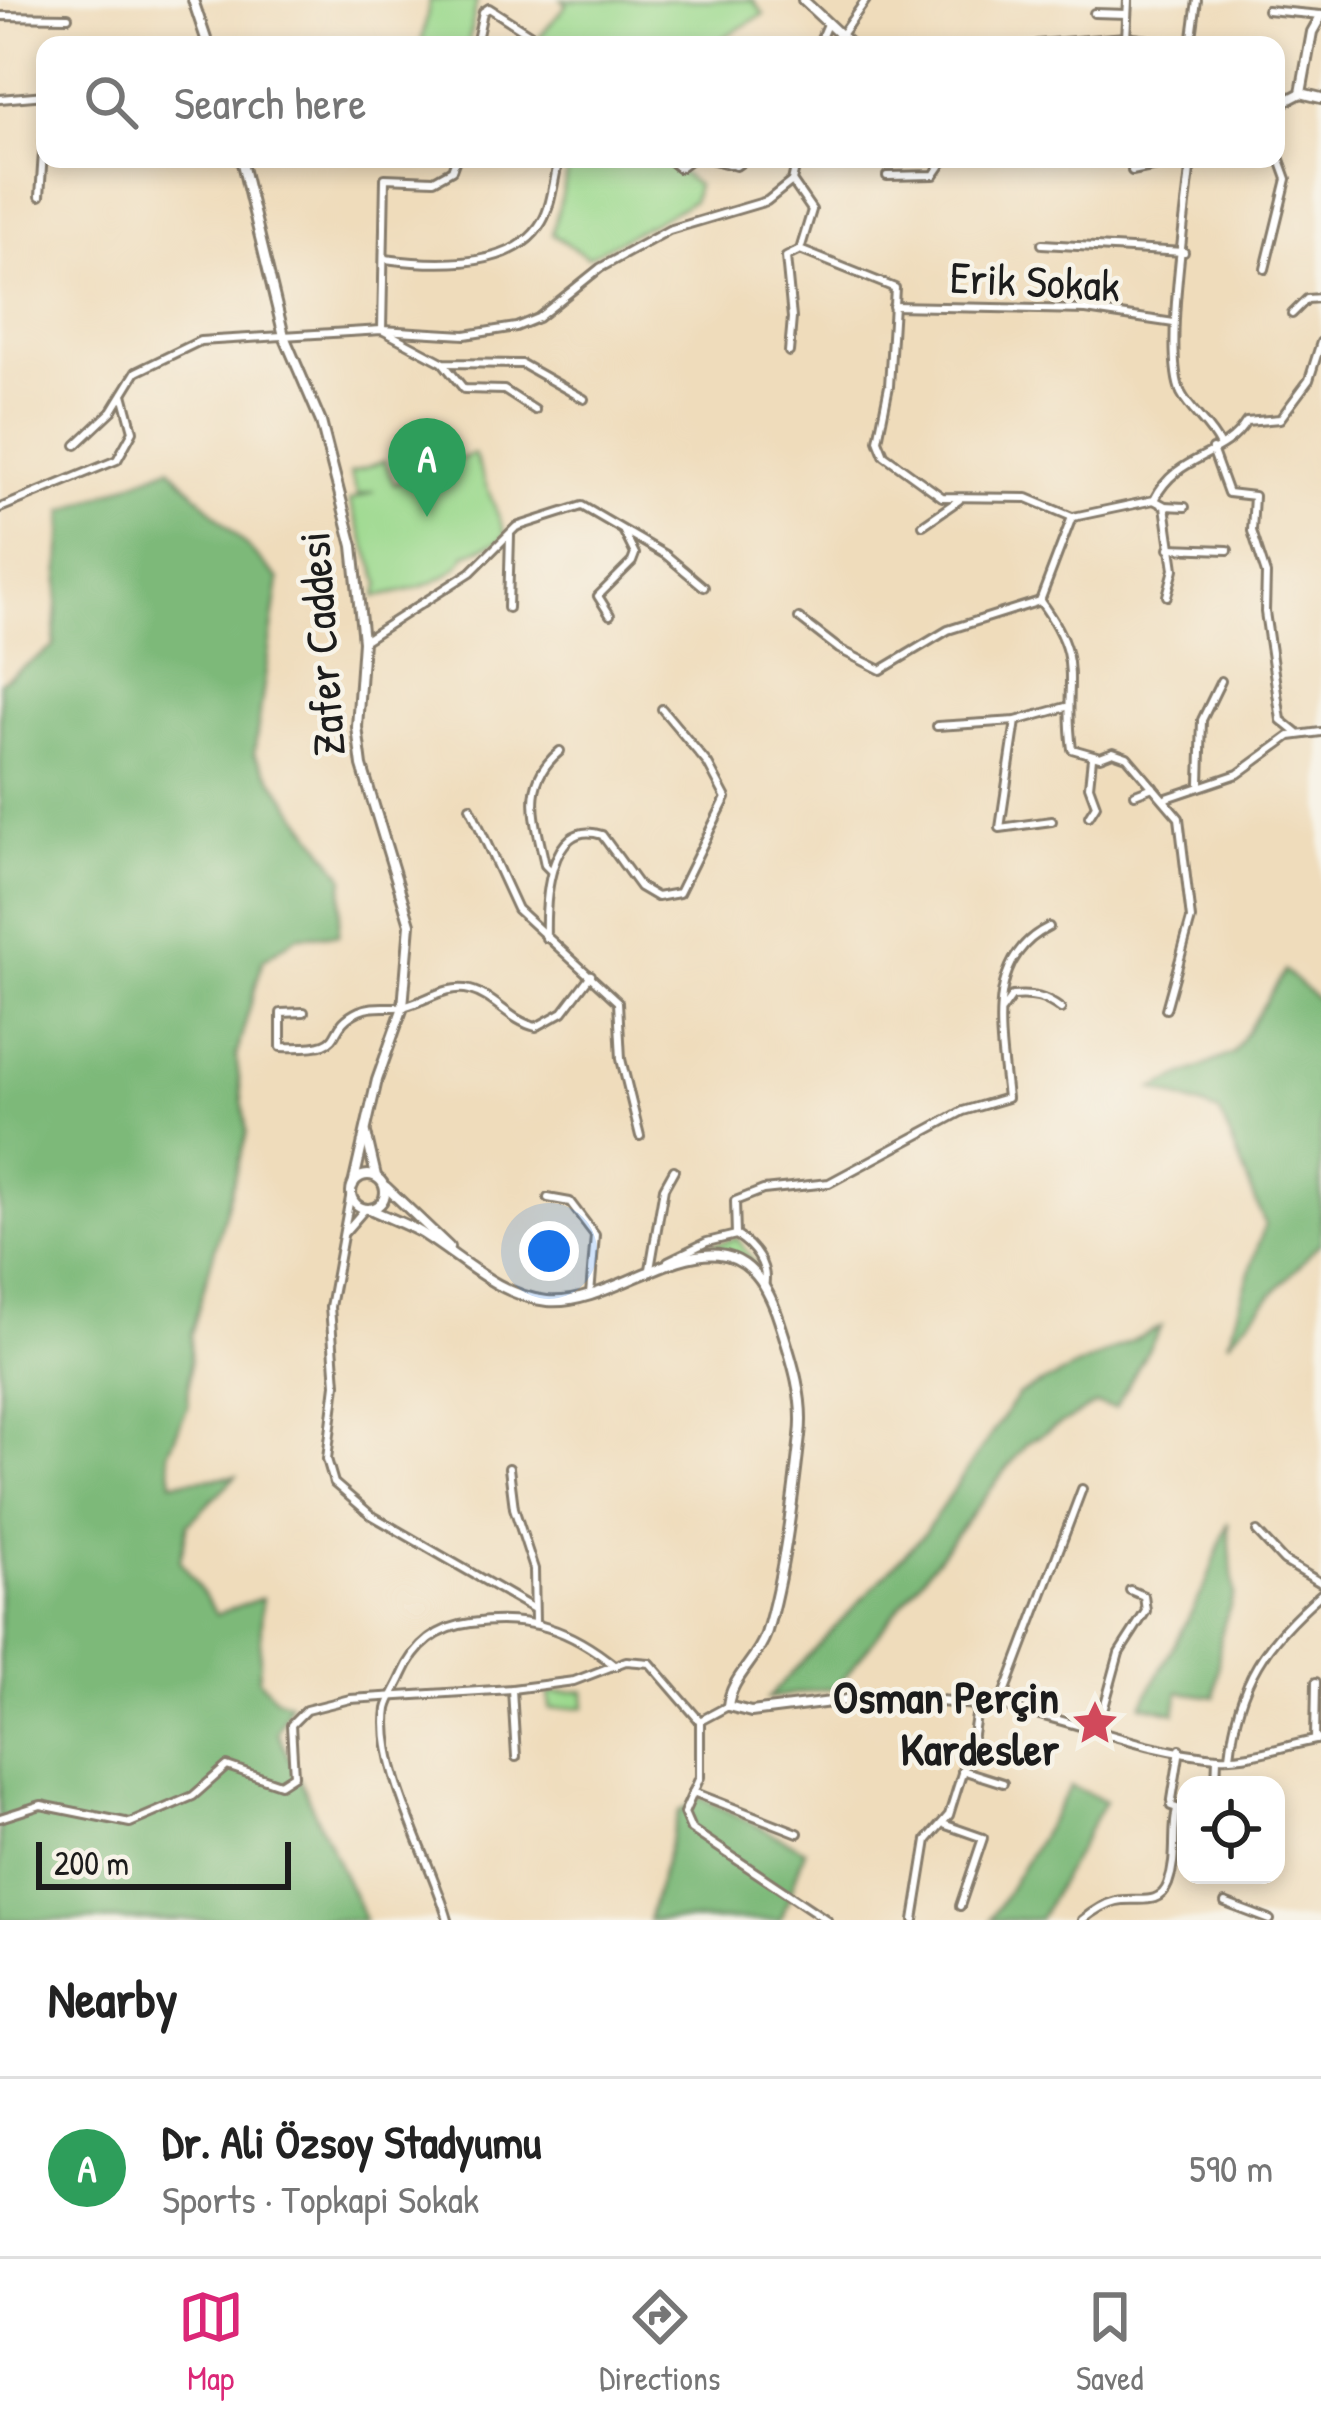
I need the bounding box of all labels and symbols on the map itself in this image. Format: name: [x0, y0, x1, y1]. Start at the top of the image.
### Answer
street label: Erik Sokak: [948, 246, 1122, 315]
pin: A: [388, 418, 466, 517]
street label: Zafer Caddesi: [282, 530, 359, 758]
your location: [519, 1221, 579, 1281]
place label: Osman Perçin Kardesler: [833, 1666, 1060, 1779]
place icon: Osman Perçin Kardesler: [1070, 1698, 1120, 1748]
scale bar: [36, 1836, 291, 1889]

